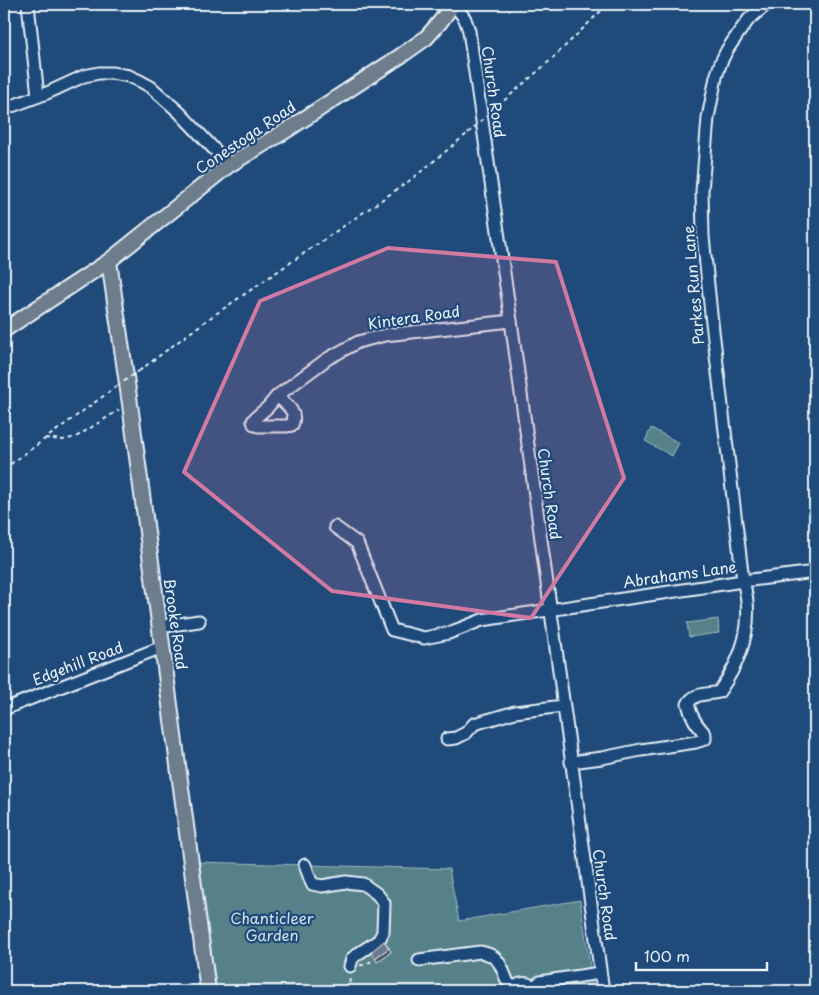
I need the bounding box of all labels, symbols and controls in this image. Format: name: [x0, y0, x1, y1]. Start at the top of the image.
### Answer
street label: Church Road: [477, 44, 512, 139]
street label: Conestoga Road: [190, 95, 300, 179]
street label: Parkes Run Lane: [676, 224, 709, 346]
street label: Kintera Road: [366, 299, 461, 334]
street label: Church Road: [533, 446, 568, 541]
street label: Abrahams Lane: [621, 554, 738, 593]
street label: Brooke Road: [159, 576, 194, 671]
street label: Edgehill Road: [29, 635, 126, 690]
street label: Church Road: [588, 847, 623, 942]
park label: Chanticleer Garden: [230, 906, 314, 946]
scale bar: [636, 940, 768, 972]
text: 100 m: [644, 944, 690, 967]

